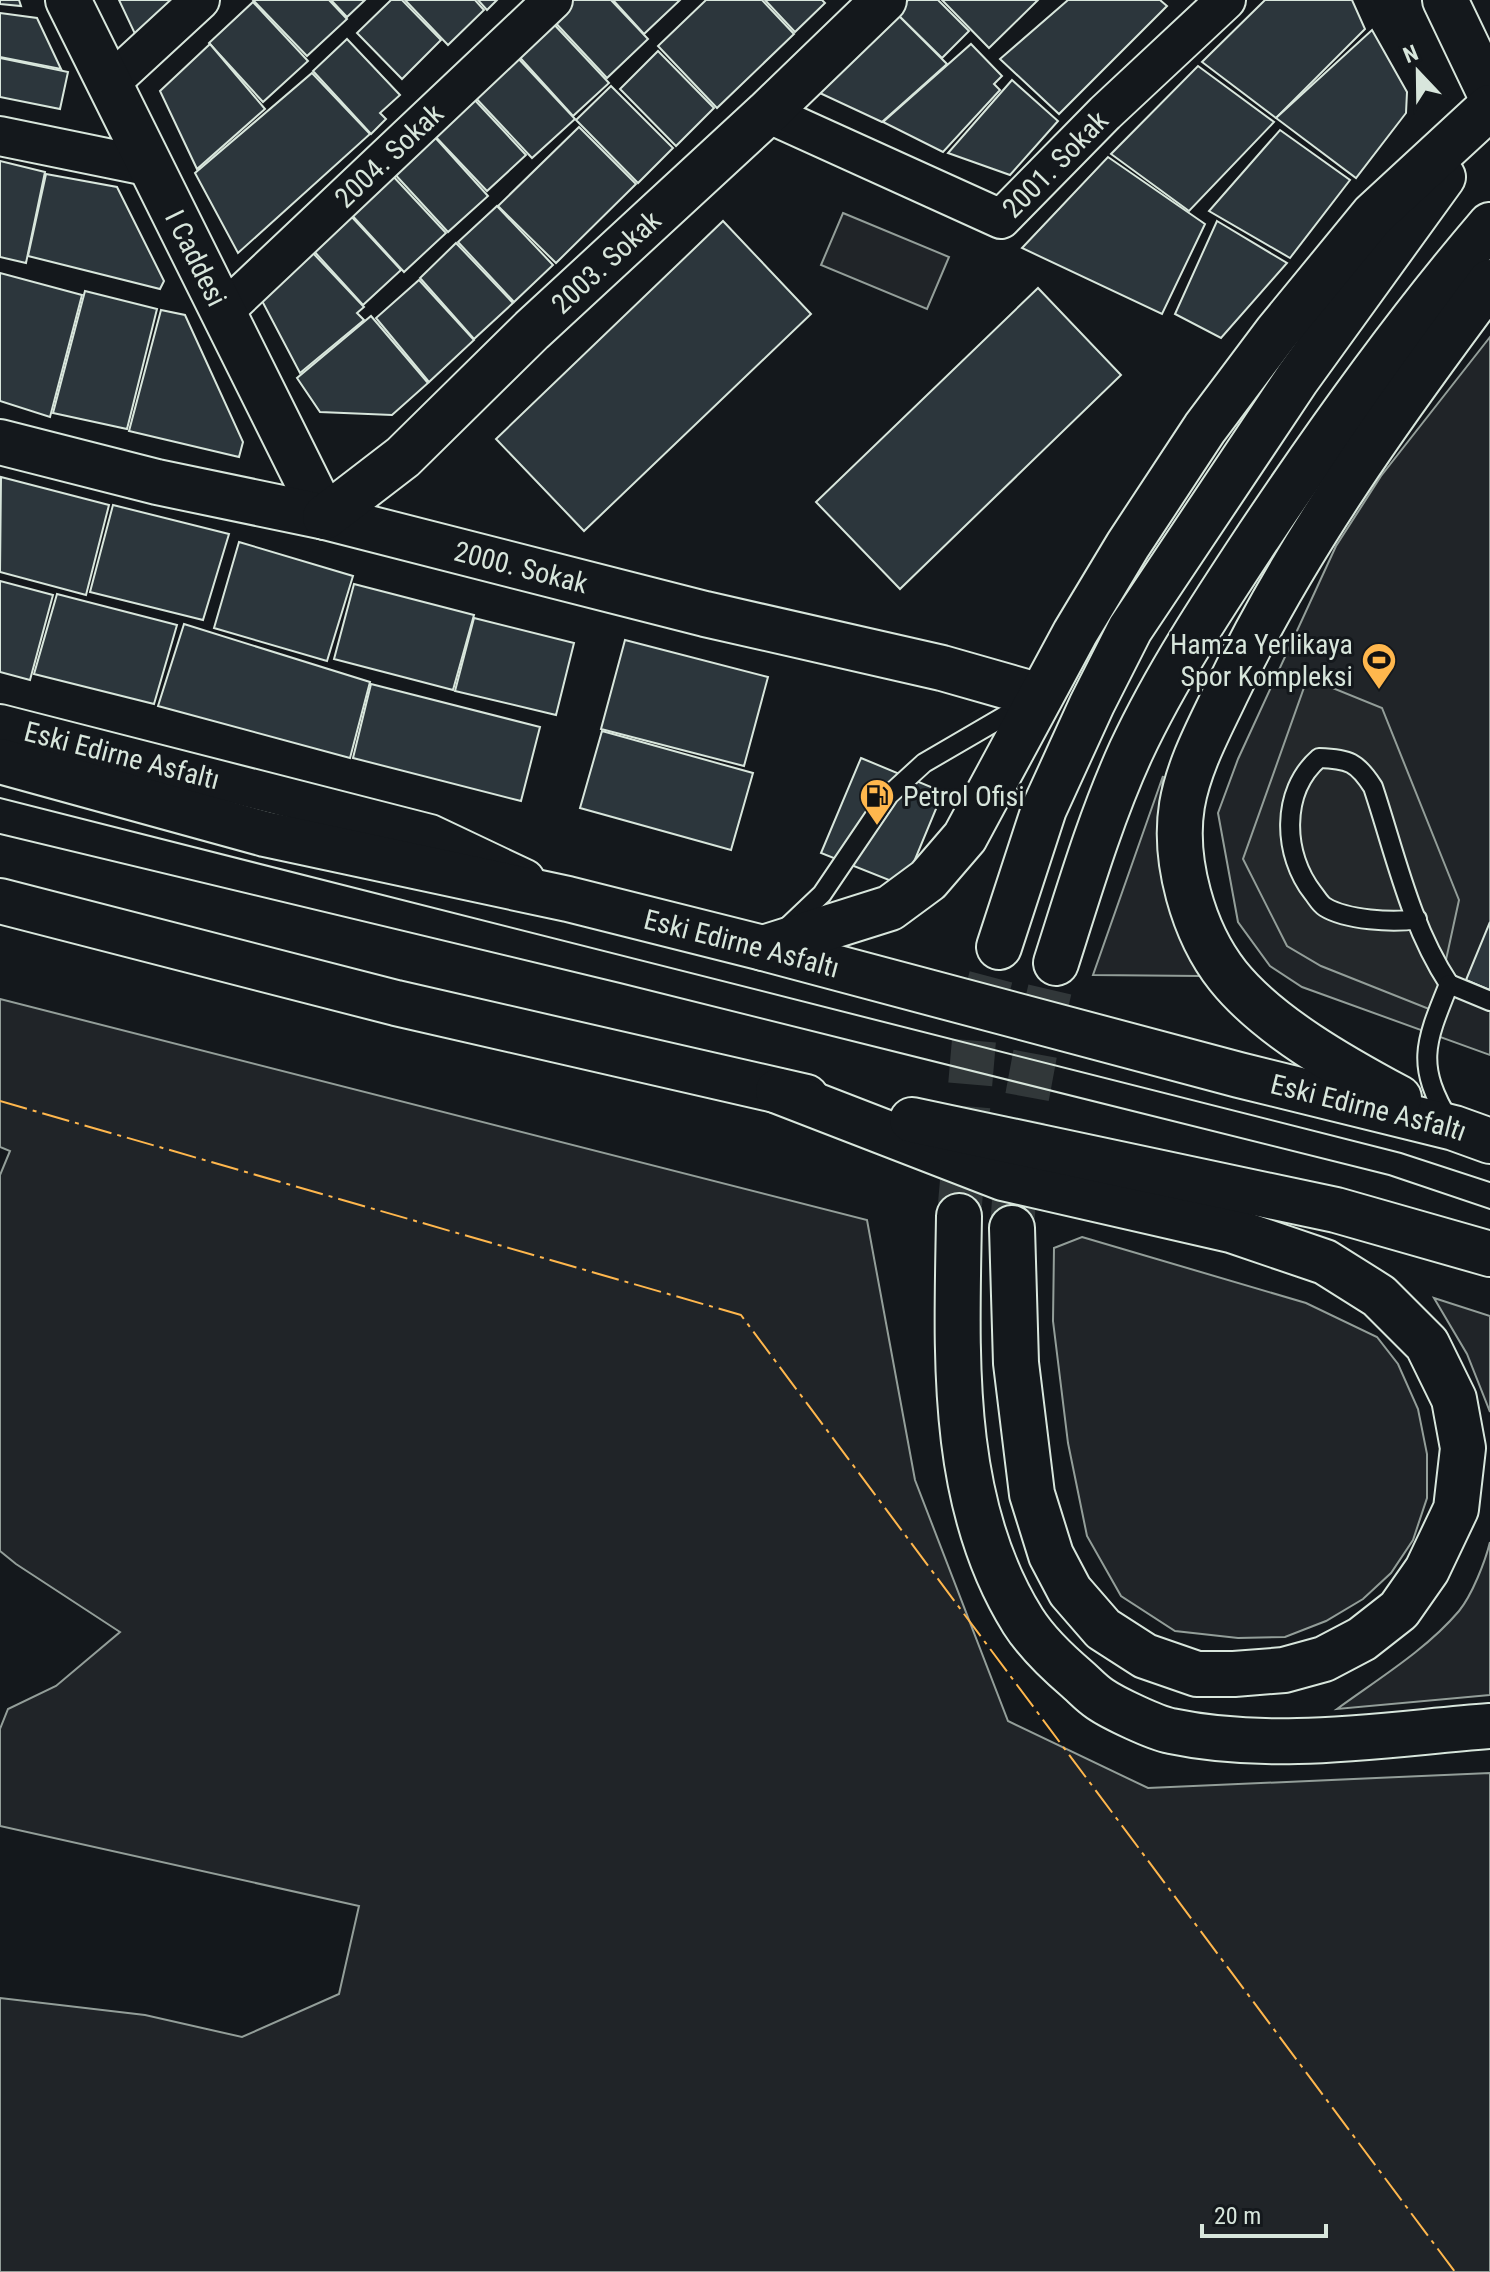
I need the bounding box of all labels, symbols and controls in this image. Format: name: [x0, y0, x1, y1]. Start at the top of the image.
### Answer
north arrow: [1378, 32, 1458, 112]
text: N: [1400, 40, 1422, 68]
street label: 2004. Sokak: [328, 97, 450, 215]
street label: 2001. Sokak: [996, 104, 1115, 225]
street label: 2003. Sokak: [545, 203, 668, 321]
street label: I Caddesi: [158, 205, 233, 312]
street label: 2000. Sokak: [451, 535, 591, 600]
place label: Hamza Yerlikaya Spor Kompleksi: [1170, 628, 1353, 693]
sports icon: Hamza Yerlikaya Spor Kompleksi: [1360, 641, 1398, 691]
street label: Eski Edirne Asfaltı: [21, 715, 223, 797]
fuel station icon: Petrol Ofisi: [858, 777, 896, 827]
place label: Petrol Ofisi: [903, 780, 1025, 813]
street label: Eski Edirne Asfaltı: [641, 903, 843, 985]
street label: Eski Edirne Asfaltı: [1267, 1067, 1471, 1148]
scale bar: [1202, 2188, 1326, 2238]
text: 20 m: [1214, 2202, 1261, 2230]

